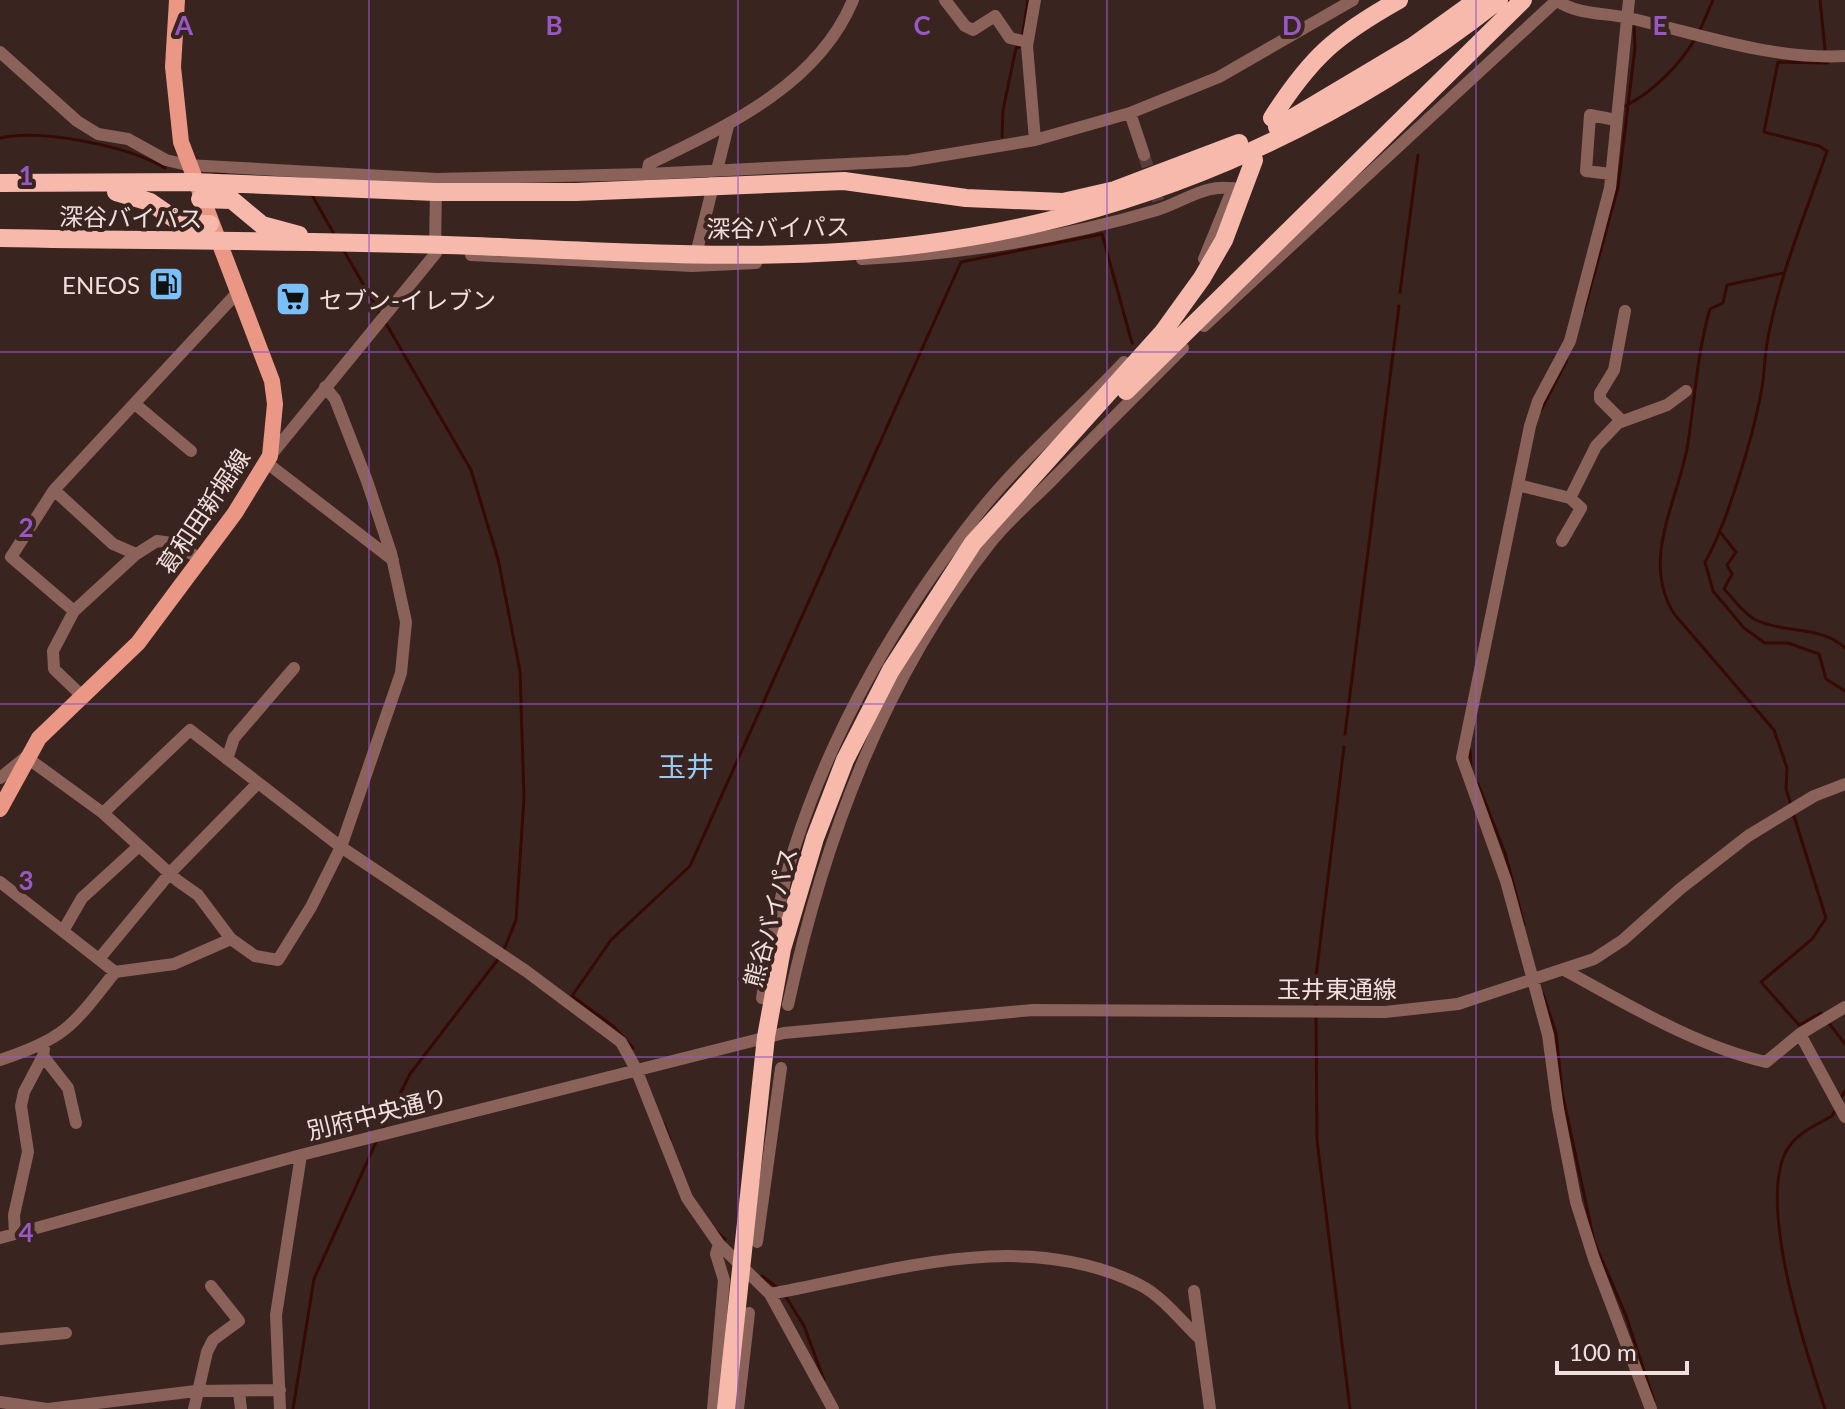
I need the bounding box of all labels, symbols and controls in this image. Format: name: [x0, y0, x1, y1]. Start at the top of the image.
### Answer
text: A: [174, 9, 194, 41]
text: B: [545, 9, 563, 41]
text: C: [913, 9, 931, 41]
text: D: [1282, 9, 1302, 41]
text: E: [1653, 9, 1667, 41]
text: 1: [18, 159, 34, 191]
street label: 深谷バイパス: [59, 201, 203, 233]
street label: 深谷バイパス: [706, 211, 850, 243]
fuel station icon: ENEOS: [147, 265, 185, 303]
place label: ENEOS: [62, 270, 140, 299]
supermarket icon: セブン-イレブン: [274, 280, 312, 318]
place label: セブン-イレブン: [319, 285, 496, 314]
street label: 葛和田新堀線: [151, 443, 255, 579]
text: 2: [18, 511, 34, 543]
district label: 玉井: [658, 749, 714, 783]
street label: 熊谷バイパス: [737, 844, 803, 990]
text: 3: [18, 864, 34, 896]
street label: 玉井東通線: [1277, 974, 1397, 1003]
street label: 別府中央通り: [304, 1082, 450, 1144]
text: 4: [18, 1216, 34, 1248]
scale bar: [1557, 1325, 1687, 1375]
text: 100 m: [1569, 1337, 1637, 1366]

